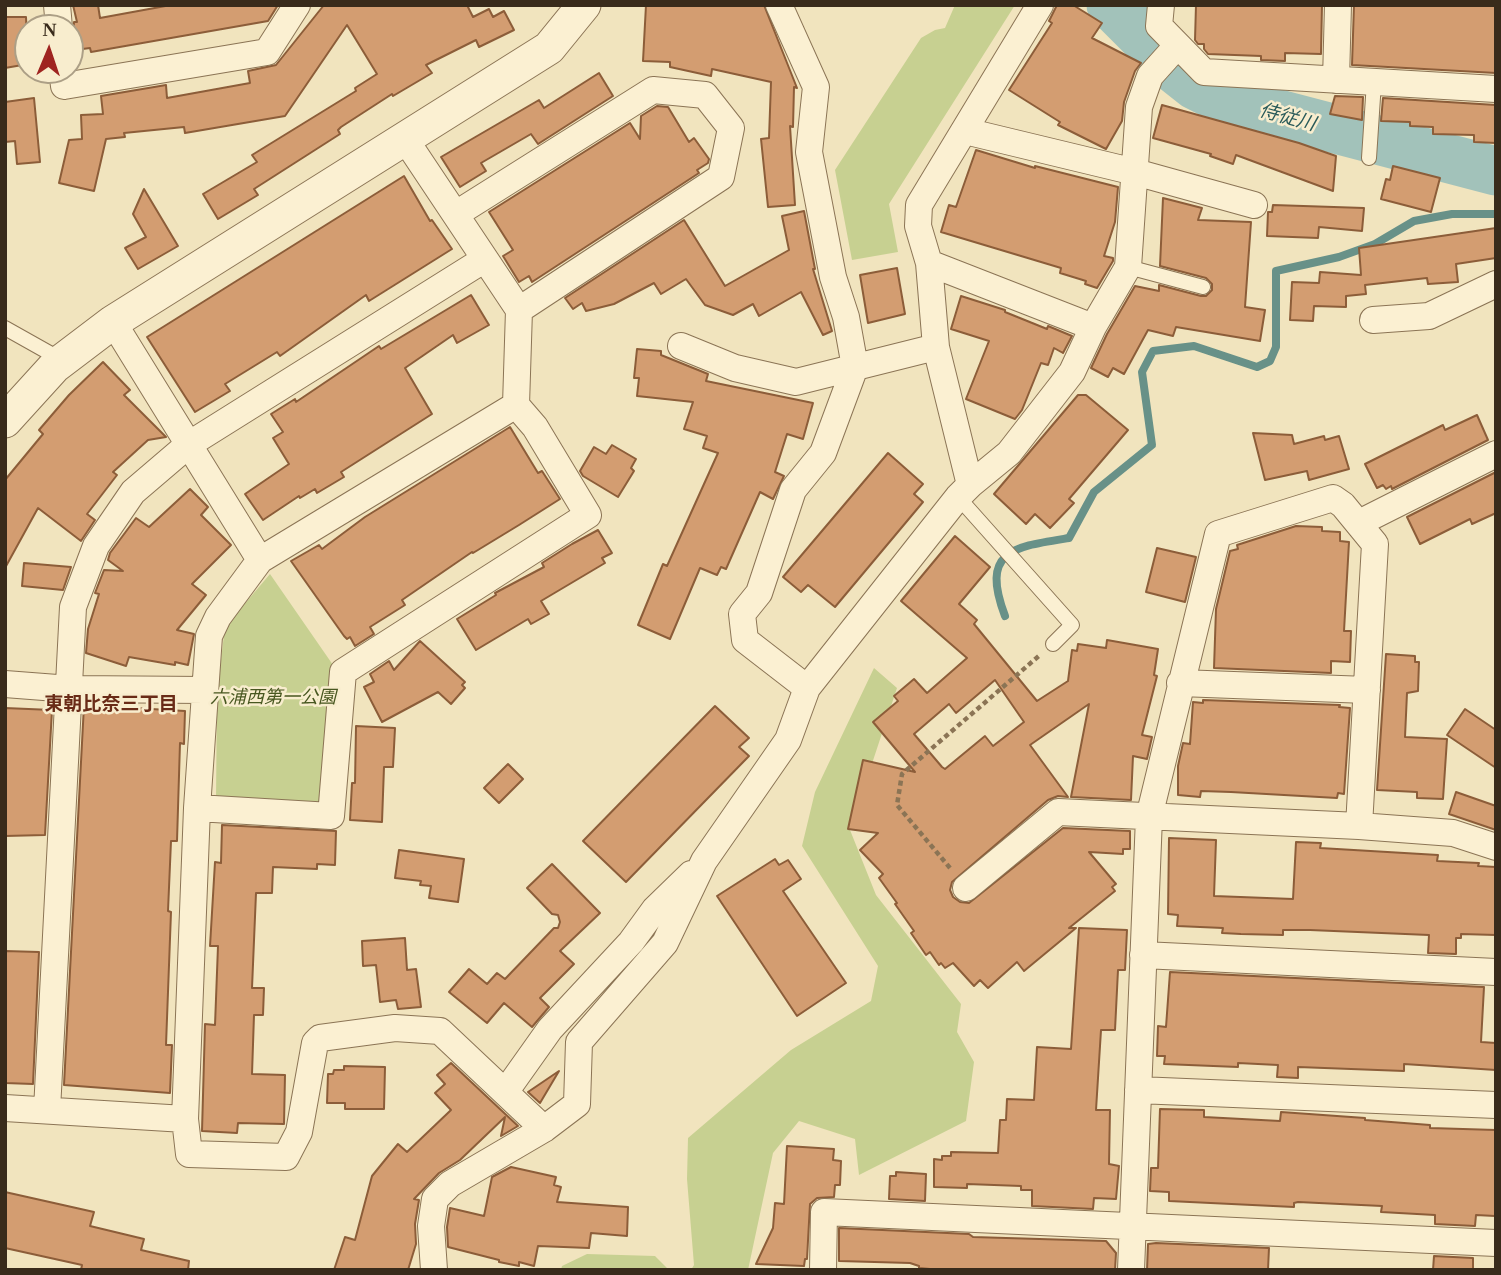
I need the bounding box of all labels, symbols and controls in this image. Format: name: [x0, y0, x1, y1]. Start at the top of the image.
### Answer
north arrow: [14, 14, 84, 84]
text: N: [42, 19, 57, 40]
water label: 侍従川: [1258, 98, 1318, 134]
park label: 六浦西第一公園: [210, 685, 336, 707]
district label: 東朝比奈三丁目: [45, 692, 177, 714]

